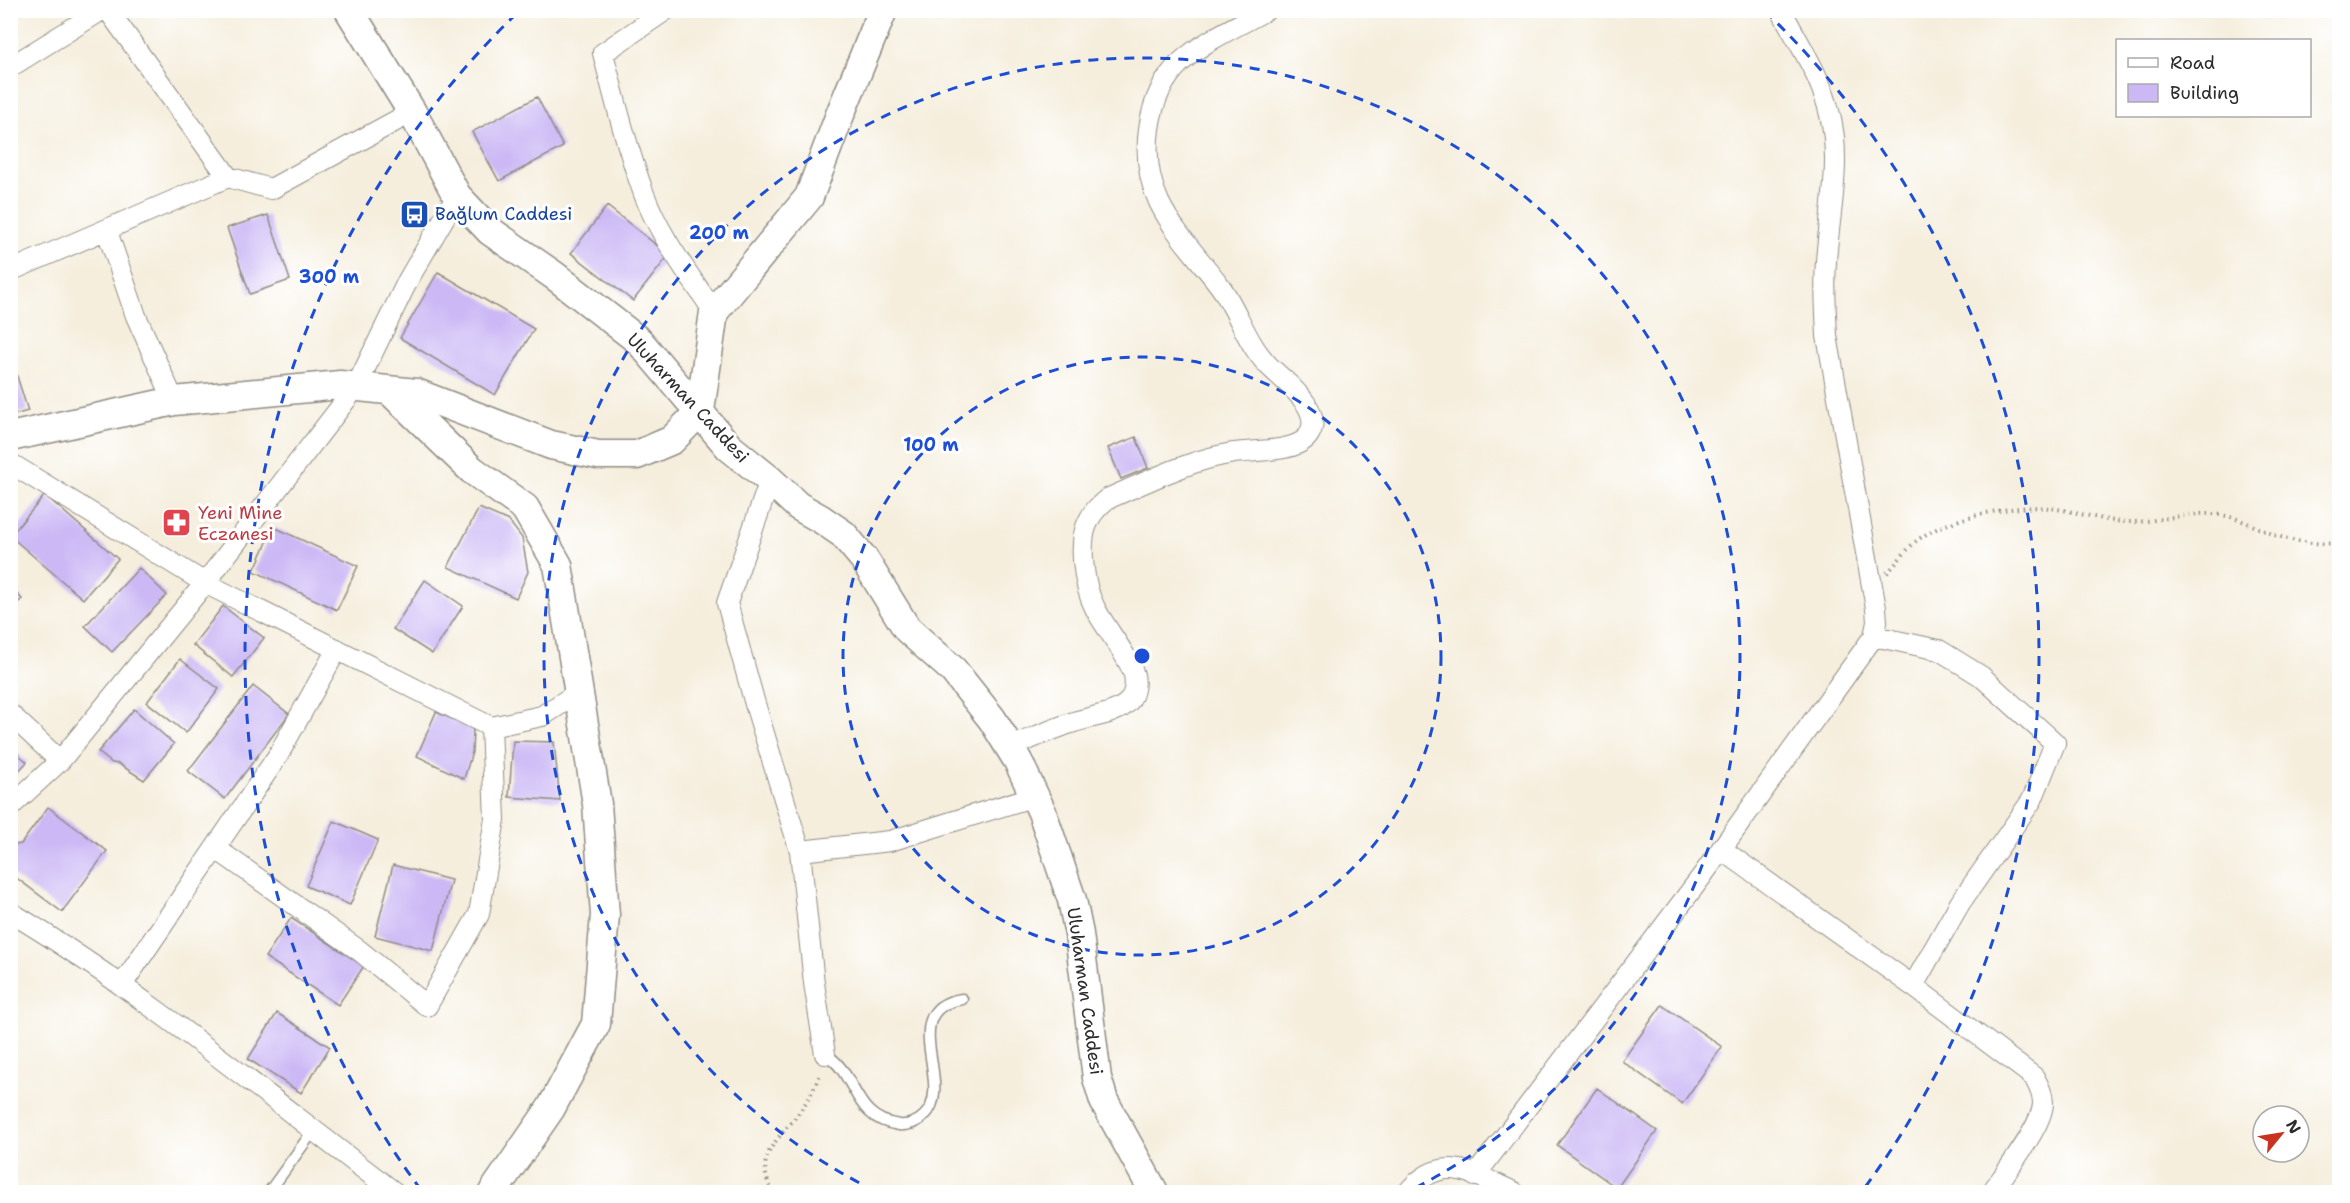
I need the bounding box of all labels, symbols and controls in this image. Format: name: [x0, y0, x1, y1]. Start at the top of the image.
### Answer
legend: [2116, 39, 2311, 117]
text: Road: [2170, 51, 2215, 75]
text: Building: [2170, 81, 2239, 105]
bus stop icon: Bağlum Caddesi: [398, 198, 430, 230]
place label: Bağlum Caddesi: [435, 202, 572, 226]
text: 200 m: [689, 221, 750, 245]
text: 300 m: [299, 265, 360, 289]
street label: Uluharman Caddesi: [622, 328, 754, 468]
text: 100 m: [903, 433, 959, 457]
place label: Yeni Mine Eczanesi: [198, 501, 282, 546]
pharmacy icon: Yeni Mine Eczanesi: [161, 507, 193, 539]
centre of rings: [1132, 646, 1152, 666]
street label: Uluharman Caddesi: [1061, 906, 1109, 1076]
north arrow: [2251, 1104, 2311, 1164]
text: N: [2281, 1116, 2306, 1137]

